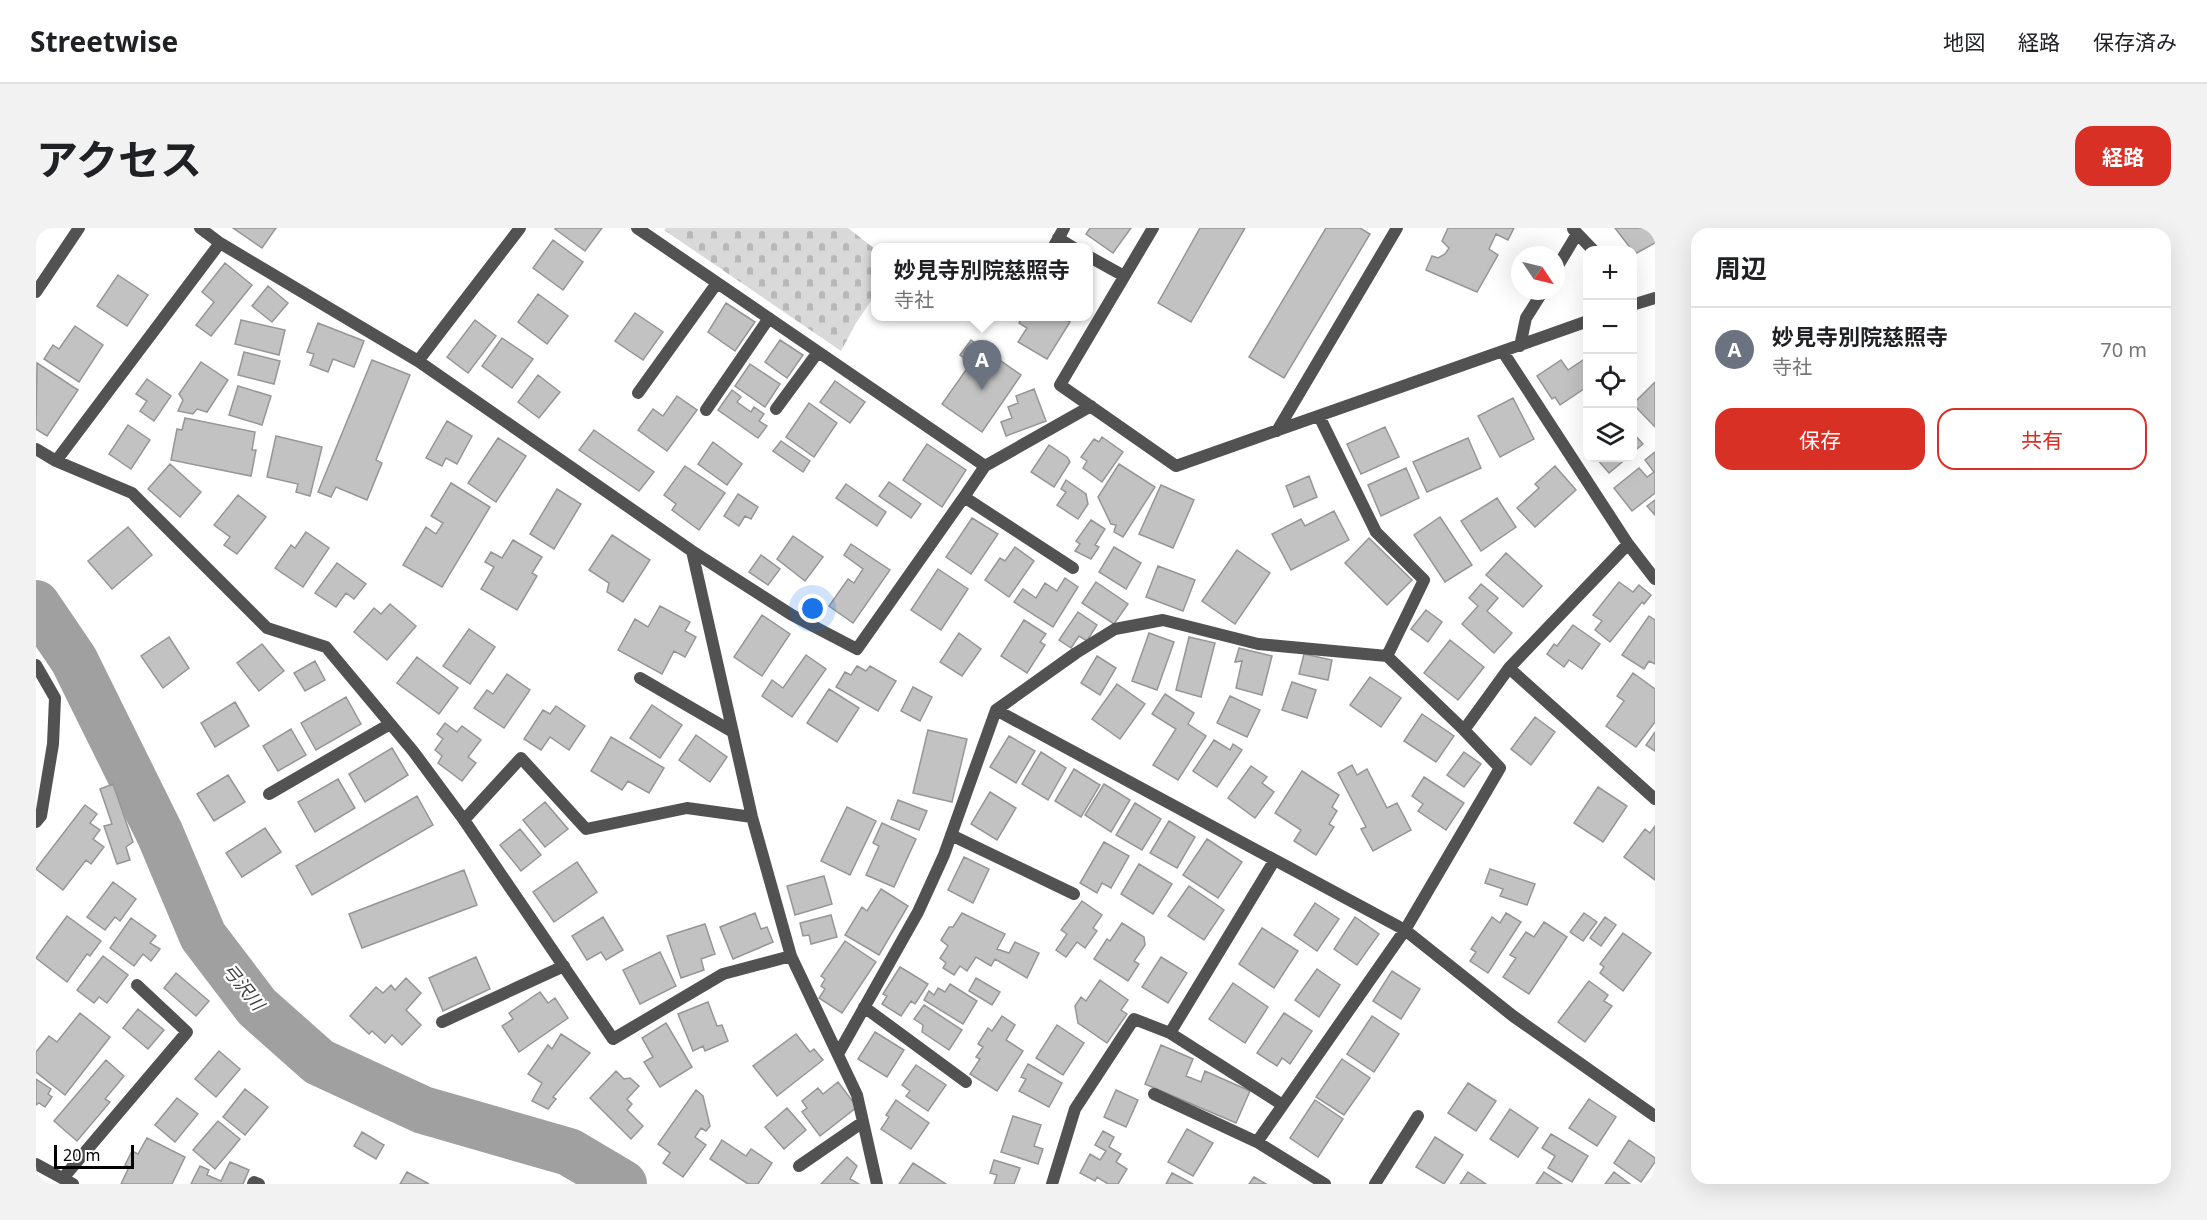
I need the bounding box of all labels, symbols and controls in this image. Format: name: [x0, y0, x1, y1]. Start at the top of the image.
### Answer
text: Streetwise: [30, 22, 178, 60]
text: 地図: [1943, 28, 1985, 56]
text: 経路: [2018, 28, 2060, 56]
text: 保存済み: [2093, 28, 2177, 56]
button: 経路: [2075, 126, 2171, 186]
text: アクセス: [36, 130, 202, 187]
popup: [871, 243, 1093, 321]
north arrow: [1511, 246, 1565, 300]
map controls: [1583, 246, 1637, 462]
button: +: [1583, 246, 1637, 300]
text: 周辺: [1715, 250, 1767, 286]
text: 妙見寺別院慈照寺: [894, 254, 1070, 284]
text: 寺社: [894, 286, 934, 313]
button: −: [1583, 300, 1637, 354]
text: 妙見寺別院慈照寺: [1772, 321, 1948, 351]
text: A: [1728, 336, 1741, 363]
text: 70 m: [2100, 336, 2147, 363]
pin: A: [962, 340, 1002, 390]
text: 寺社: [1772, 353, 1812, 380]
button: locate: [1583, 354, 1637, 408]
button: layers: [1583, 408, 1637, 462]
button: 保存: [1715, 408, 1925, 470]
button: 共有: [1937, 408, 2147, 470]
your location: [798, 594, 827, 623]
water label: 弓沢川: [217, 958, 271, 1016]
scale bar: [54, 1142, 134, 1170]
text: 20 m: [63, 1144, 100, 1166]

